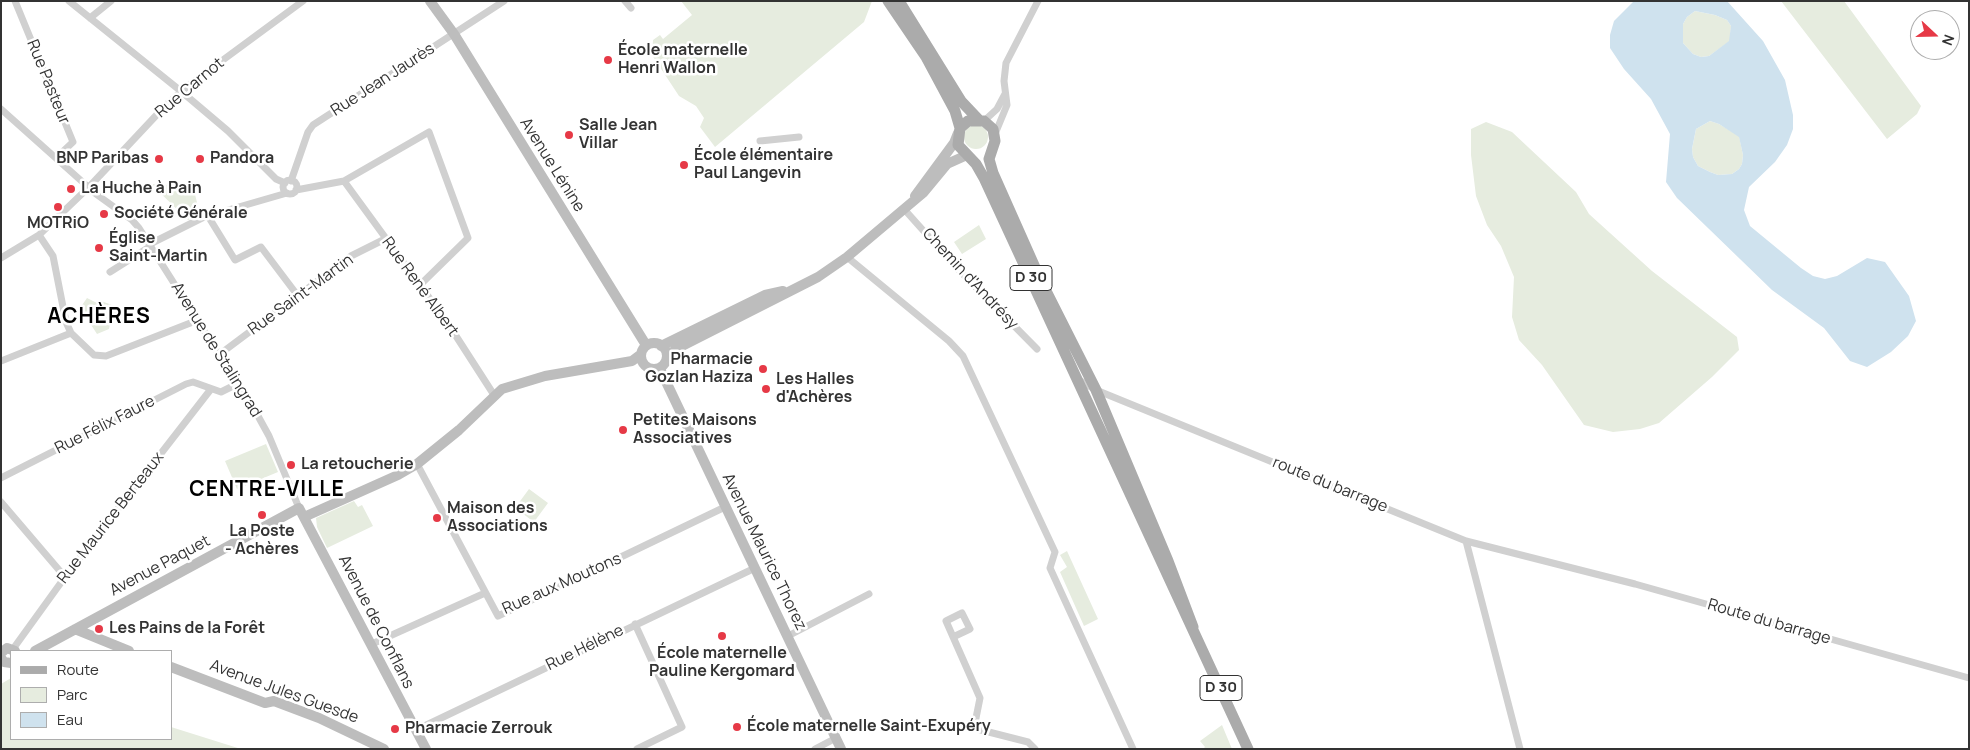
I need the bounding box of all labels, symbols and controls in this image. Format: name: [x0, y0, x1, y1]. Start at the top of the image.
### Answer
north arrow: [1910, 10, 1960, 60]
text: N: [1938, 32, 1959, 48]
street label: Rue Pasteur: [22, 37, 74, 127]
street label: Rue Jean Jaurès: [328, 39, 438, 121]
place label: École maternelle Henri Wallon: [618, 41, 748, 79]
street label: Rue Carnot: [152, 54, 228, 122]
marker: École maternelle Henri Wallon: [602, 54, 614, 66]
street label: Avenue Lénine: [515, 114, 589, 216]
place label: Salle Jean Villar: [579, 116, 657, 154]
marker: Salle Jean Villar: [563, 129, 575, 141]
place label: École élémentaire Paul Langevin: [694, 146, 833, 184]
place label: BNP Paribas: [56, 149, 149, 169]
place label: Pandora: [210, 149, 274, 169]
marker: BNP Paribas: [153, 153, 165, 165]
marker: Pandora: [194, 153, 206, 165]
marker: École élémentaire Paul Langevin: [678, 159, 690, 171]
place label: La Huche à Pain: [81, 179, 202, 199]
marker: La Huche à Pain: [65, 183, 77, 195]
marker: MOTRiO: [52, 201, 64, 213]
place label: Société Générale: [114, 204, 248, 224]
marker: Société Générale: [98, 208, 110, 220]
place label: MOTRiO: [27, 214, 89, 234]
street label: Chemin d'Andrésy: [918, 224, 1022, 334]
place label: Église Saint-Martin: [109, 229, 208, 267]
street label: Rue René Albert: [377, 234, 463, 340]
marker: Église Saint-Martin: [93, 242, 105, 254]
street label: Rue Saint-Martin: [245, 250, 357, 340]
road number: D 30: [1010, 266, 1052, 290]
street label: Avenue de Stalingrad: [167, 279, 265, 421]
district label: ACHÈRES: [46, 304, 152, 330]
place label: Pharmacie Gozlan Haziza: [645, 350, 753, 388]
marker: Pharmacie Gozlan Haziza: [757, 363, 769, 375]
place label: Les Halles d'Achères: [776, 370, 854, 408]
marker: Les Halles d'Achères: [760, 383, 772, 395]
street label: Rue Félix Faure: [52, 392, 158, 458]
place label: Petites Maisons Associatives: [633, 411, 757, 449]
marker: Petites Maisons Associatives: [617, 424, 629, 436]
street label: Rue Maurice Berteaux: [54, 448, 168, 588]
street label: route du barrage: [1270, 453, 1390, 517]
place label: La retoucherie: [301, 455, 414, 475]
marker: La retoucherie: [285, 459, 297, 471]
street label: Avenue Maurice Thorez: [718, 470, 810, 634]
district label: CENTRE-VILLE: [187, 477, 347, 503]
place label: Maison des Associations: [447, 499, 548, 537]
marker: La Poste - Achères: [256, 509, 268, 521]
marker: Maison des Associations: [431, 512, 443, 524]
place label: La Poste - Achères: [225, 522, 299, 560]
street label: Avenue Paquet: [107, 531, 213, 601]
street label: Rue aux Moutons: [500, 549, 624, 619]
street label: Avenue de Conflans: [334, 552, 418, 692]
street label: Route du barrage: [1705, 595, 1833, 649]
place label: Les Pains de la Forêt: [109, 619, 265, 639]
street label: Rue Hélène: [543, 621, 627, 675]
marker: Les Pains de la Forêt: [93, 623, 105, 635]
marker: École maternelle Pauline Kergomard: [716, 630, 728, 642]
place label: École maternelle Pauline Kergomard: [649, 644, 795, 682]
legend: [10, 650, 172, 740]
street label: Avenue Jules Guesde: [207, 656, 361, 728]
text: Route: [57, 659, 99, 680]
road number: D 30: [1200, 676, 1242, 700]
text: Parc: [57, 684, 88, 705]
text: Eau: [57, 709, 83, 730]
place label: École maternelle Saint-Exupéry: [747, 717, 991, 737]
place label: Pharmacie Zerrouk: [405, 719, 552, 739]
marker: École maternelle Saint-Exupéry: [731, 721, 743, 733]
marker: Pharmacie Zerrouk: [389, 723, 401, 735]

